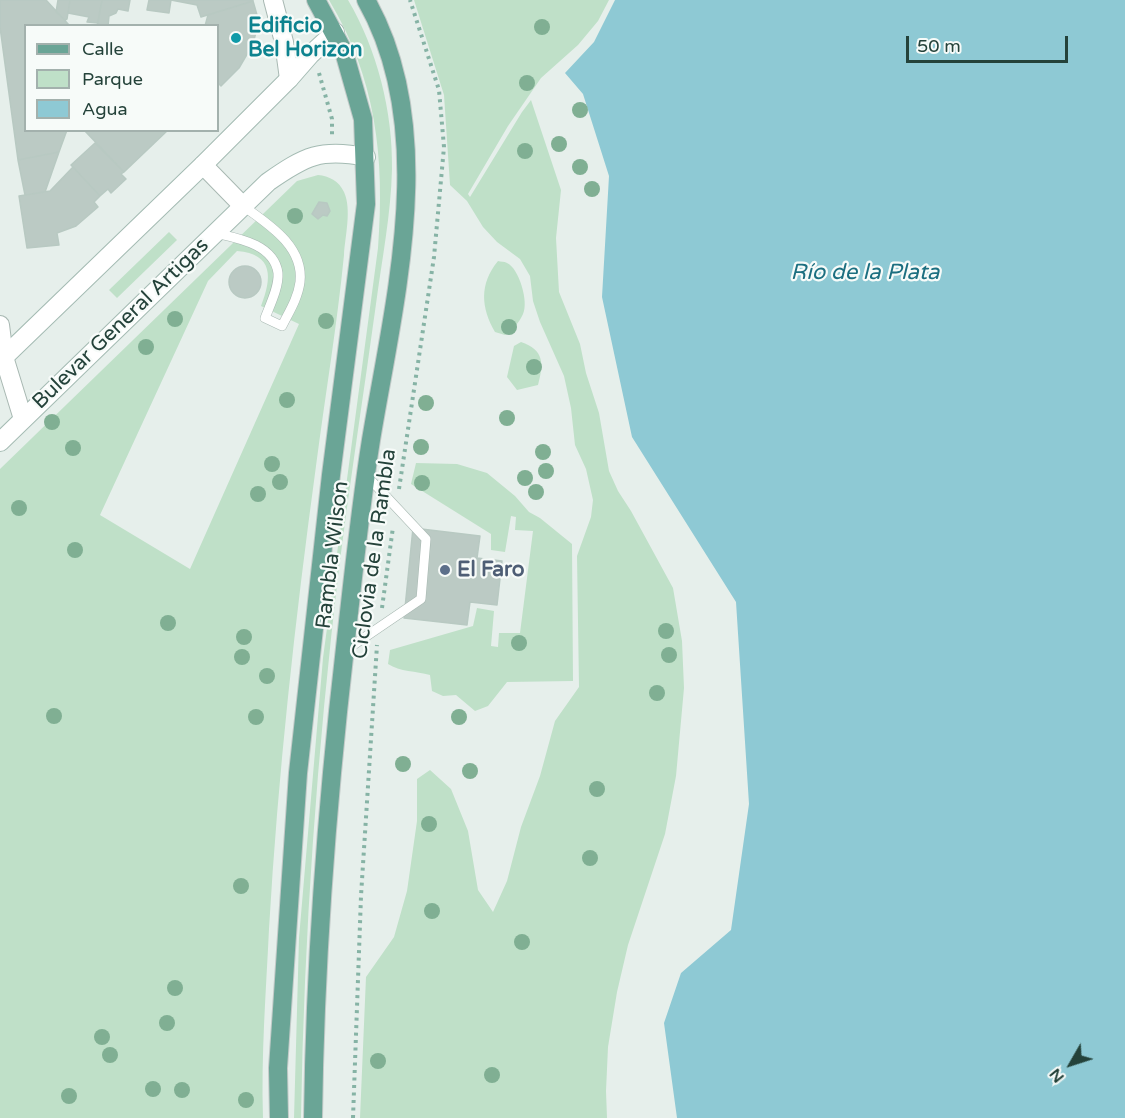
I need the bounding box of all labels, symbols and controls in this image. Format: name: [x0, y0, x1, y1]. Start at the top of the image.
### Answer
place label: Edificio Bel Horizon: [248, 13, 363, 63]
legend: [24, 24, 219, 132]
scale bar: [909, 24, 1071, 62]
marker: Edificio Bel Horizon: [229, 31, 243, 45]
text: 50 m: [917, 35, 961, 57]
text: Calle: [82, 38, 124, 60]
text: Parque: [82, 68, 143, 90]
text: Agua: [82, 98, 128, 120]
street label: Bulevar General Artigas: [28, 233, 214, 415]
water label: Río de la Plata: [791, 260, 939, 286]
street label: Ciclovia de la Rambla: [348, 447, 402, 661]
street label: Rambla Wilson: [311, 480, 355, 630]
place label: El Faro: [457, 557, 525, 583]
marker: El Faro: [438, 563, 452, 577]
north arrow: [1041, 1034, 1101, 1094]
text: N: [1045, 1064, 1069, 1087]

